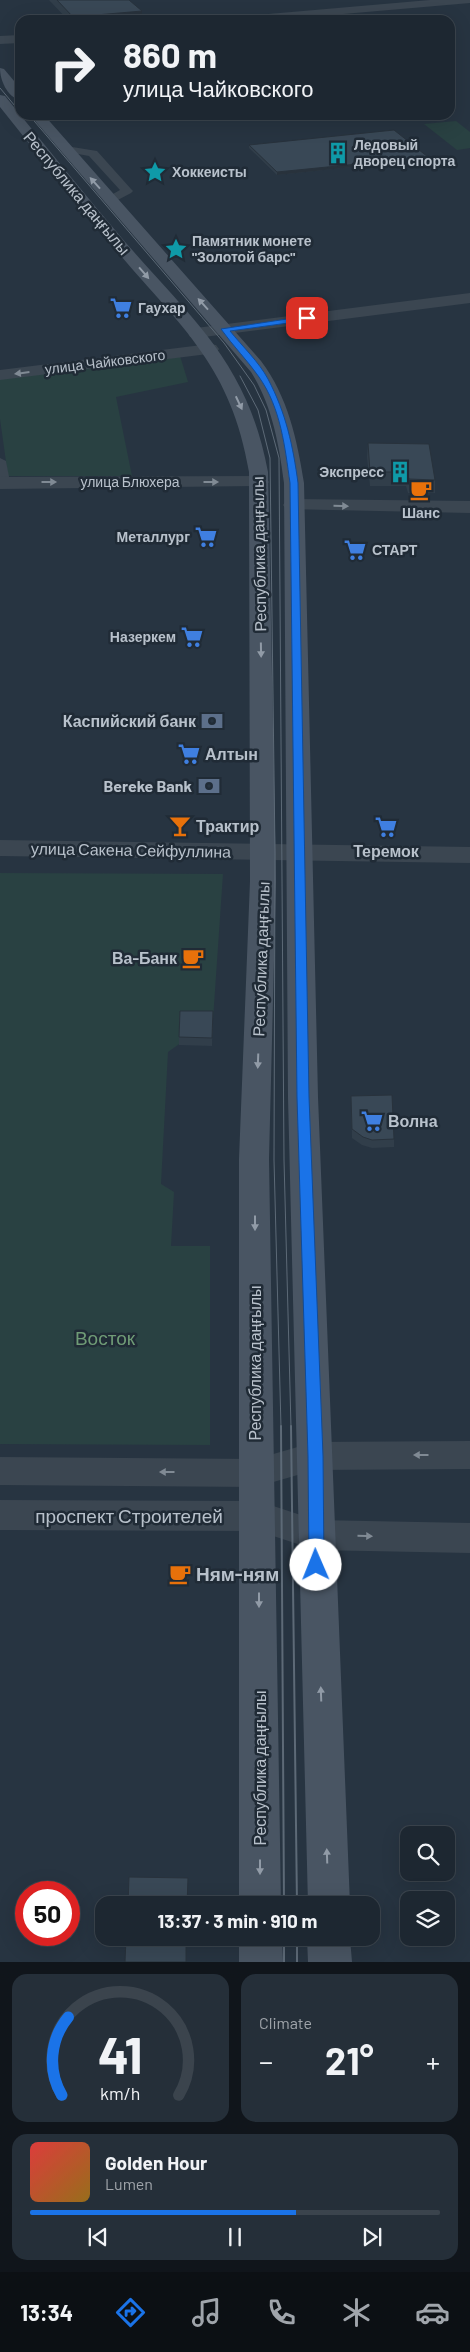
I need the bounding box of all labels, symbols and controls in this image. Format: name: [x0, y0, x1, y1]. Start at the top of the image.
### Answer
text: 860 m: [123, 33, 217, 75]
icon: right: [40, 35, 105, 100]
text: улица Чайковского: [123, 75, 314, 101]
street label: Республика даңғылы: [20, 127, 135, 258]
place label: Ледовый дворец спорта: [354, 136, 456, 169]
building icon: Ледовый дворец спорта: [325, 140, 351, 166]
place icon: Хоккеисты: [142, 159, 168, 185]
place label: Хоккеисты: [172, 163, 247, 180]
one-way arrow: [89, 177, 101, 189]
place label: Памятник монете "Золотой барс": [192, 232, 312, 265]
place icon: Памятник монете "Золотой барс": [163, 236, 189, 262]
one-way arrow: [138, 266, 150, 278]
supermarket icon: Гаухар: [108, 295, 134, 321]
pin: [286, 297, 328, 339]
place label: Гаухар: [138, 299, 186, 316]
one-way arrow: [197, 299, 209, 311]
icon: arrive: [293, 304, 321, 332]
street label: улица Чайковского: [44, 346, 166, 377]
one-way arrow: [14, 369, 30, 377]
one-way arrow: [236, 396, 244, 410]
building icon: Экспресс: [387, 459, 413, 485]
place label: Экспресс: [319, 463, 384, 480]
street label: улица Блюхера: [80, 473, 180, 490]
street label: Республика даңғылы: [248, 476, 269, 632]
cafe icon: Шанс: [408, 477, 434, 503]
one-way arrow: [41, 478, 57, 486]
one-way arrow: [203, 478, 219, 486]
one-way arrow: [334, 502, 350, 510]
place label: Шанс: [402, 504, 440, 521]
supermarket icon: Металлург: [193, 524, 219, 550]
place label: Металлург: [117, 528, 190, 545]
supermarket icon: СТАРТ: [342, 537, 368, 563]
place label: СТАРТ: [372, 541, 418, 558]
supermarket icon: Назеркем: [179, 624, 205, 650]
place label: Назеркем: [110, 628, 176, 645]
one-way arrow: [257, 642, 265, 658]
bank icon: Каспийский банк: [199, 708, 225, 734]
place label: Каспийский банк: [63, 711, 197, 730]
supermarket icon: Алтын: [176, 741, 202, 767]
place label: Алтын: [205, 744, 258, 763]
bank icon: Bereke Bank: [196, 773, 222, 799]
place label: Bereke Bank: [103, 776, 192, 795]
bar icon: Трактир: [167, 813, 193, 839]
supermarket icon: Теремок: [373, 814, 399, 840]
place label: Трактир: [196, 816, 260, 835]
street label: улица Сакена Сейфуллина: [31, 838, 231, 861]
place label: Теремок: [353, 841, 420, 860]
street label: Республика даңғылы: [248, 881, 273, 1037]
cafe icon: Ва-Банк: [180, 945, 206, 971]
place label: Ва-Банк: [112, 948, 178, 967]
one-way arrow: [253, 1053, 261, 1069]
supermarket icon: Волна: [359, 1108, 385, 1134]
place label: Волна: [388, 1111, 438, 1130]
one-way arrow: [251, 1216, 259, 1232]
street label: Республика даңғылы: [245, 1285, 264, 1441]
park label: Восток: [75, 1326, 136, 1349]
one-way arrow: [413, 1451, 429, 1459]
one-way arrow: [158, 1468, 174, 1476]
street label: проспект Строителей: [35, 1504, 223, 1527]
one-way arrow: [357, 1532, 373, 1540]
position arrow: [289, 1538, 341, 1590]
cafe icon: Ням-ням: [167, 1561, 193, 1587]
place label: Ням-ням: [196, 1562, 279, 1585]
one-way arrow: [255, 1592, 263, 1608]
one-way arrow: [317, 1686, 325, 1702]
street label: Республика даңғылы: [250, 1690, 269, 1846]
map controls: [400, 1826, 455, 1946]
button: search: [400, 1826, 455, 1881]
one-way arrow: [323, 1848, 331, 1864]
one-way arrow: [256, 1860, 264, 1876]
speed limit sign: 50: [15, 1881, 80, 1946]
button: layers: [400, 1891, 455, 1946]
text: 13:37 · 3 min · 910 m: [158, 1909, 317, 1932]
text: Climate: [259, 2013, 312, 2032]
text: 41: [98, 2022, 143, 2084]
text: 21°: [325, 2037, 374, 2083]
text: −: [259, 2044, 273, 2078]
text: +: [426, 2044, 440, 2078]
text: km/h: [100, 2082, 141, 2104]
text: Golden Hour: [105, 2151, 207, 2174]
text: Lumen: [105, 2174, 153, 2193]
icon: previous: [84, 2223, 112, 2251]
icon: pause: [221, 2223, 249, 2251]
icon: next: [358, 2223, 386, 2251]
icon: directions: [113, 2295, 148, 2330]
icon: music: [189, 2295, 224, 2330]
icon: phone: [264, 2295, 299, 2330]
icon: climate: [339, 2295, 374, 2330]
icon: car: [415, 2295, 450, 2330]
text: 13:34: [20, 2299, 73, 2325]

